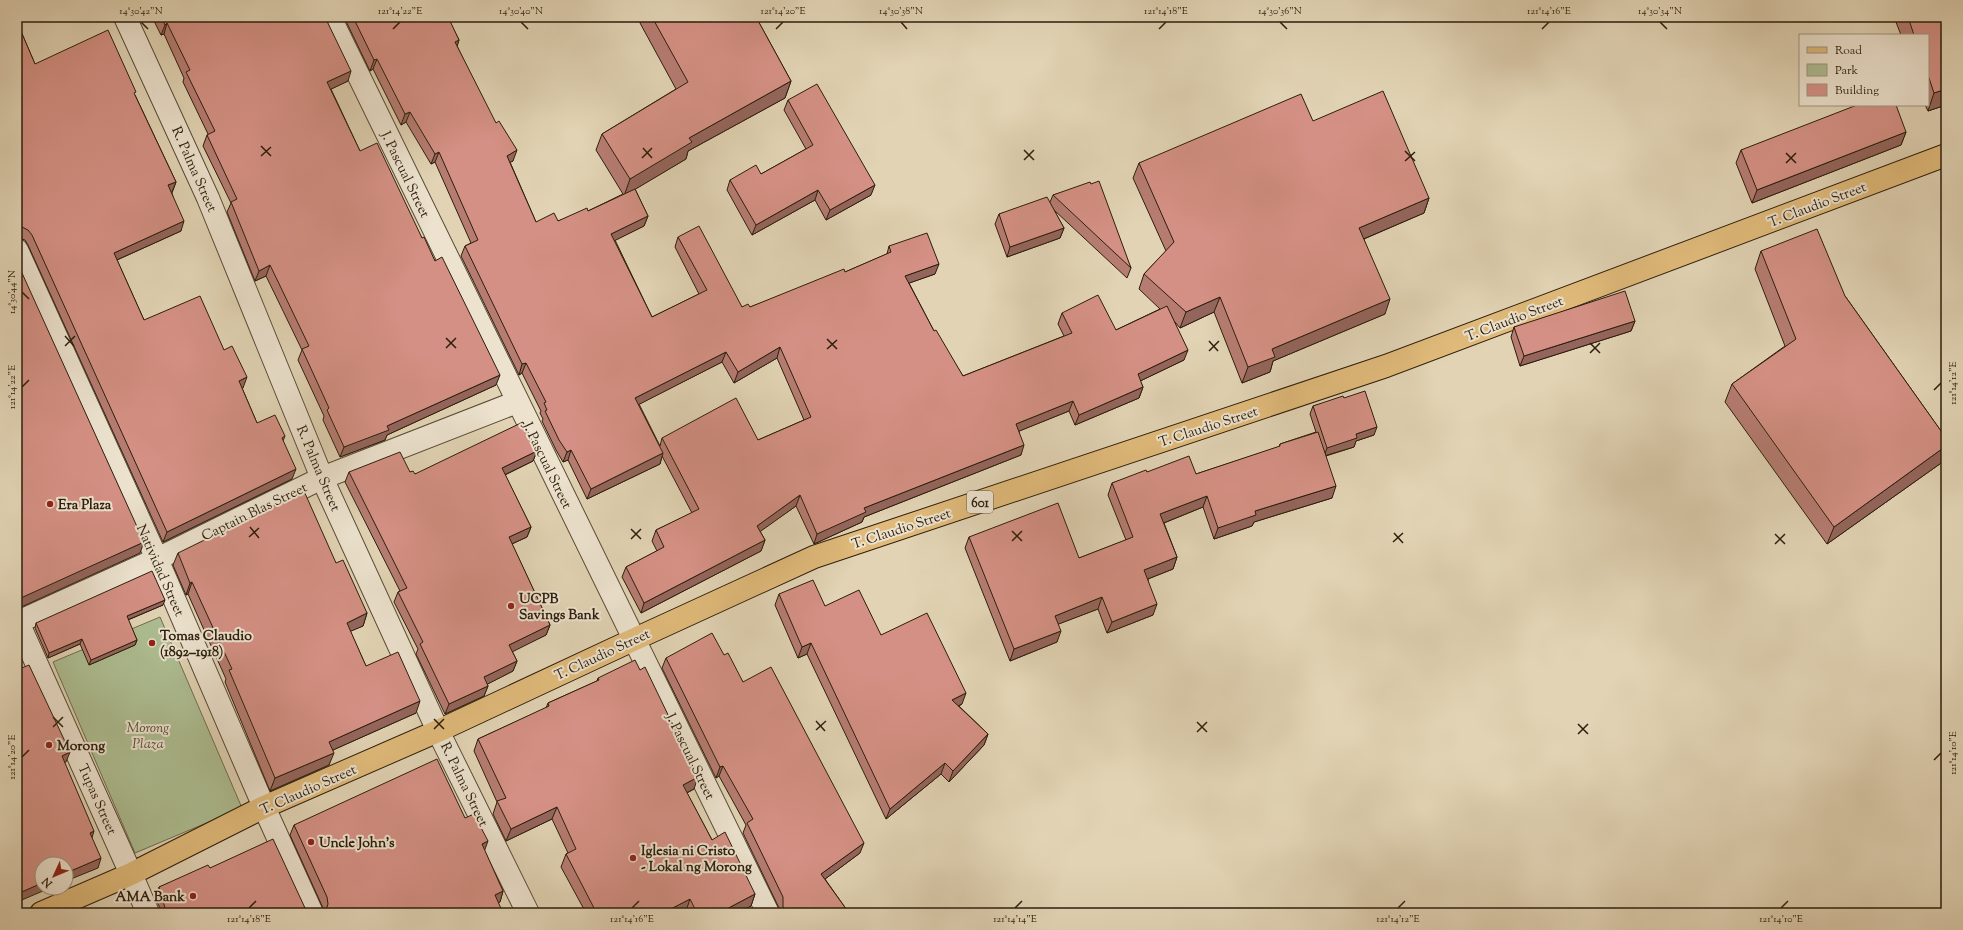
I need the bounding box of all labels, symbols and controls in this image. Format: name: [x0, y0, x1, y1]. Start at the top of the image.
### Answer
text: 14°30'42"N: [119, 4, 163, 19]
text: 121°14'22"E: [378, 4, 422, 19]
text: 14°30'40"N: [499, 4, 543, 19]
text: 121°14'20"E: [761, 4, 805, 19]
text: 14°30'38"N: [879, 4, 923, 19]
text: 121°14'18"E: [1144, 4, 1188, 19]
text: 14°30'36"N: [1258, 4, 1302, 19]
text: 121°14'16"E: [1527, 4, 1571, 19]
text: 14°30'34"N: [1638, 4, 1682, 19]
legend: [1799, 34, 1929, 106]
text: Road: [1835, 42, 1862, 60]
text: Park: [1835, 62, 1858, 80]
text: Building: [1835, 82, 1879, 100]
street label: R. Palma Street: [165, 124, 221, 216]
street label: J. Pascual Street: [374, 127, 434, 222]
street label: T. Claudio Street: [1766, 178, 1870, 234]
text: 14°30'44"N: [5, 270, 20, 314]
street label: T. Claudio Street: [1463, 292, 1567, 348]
text: 121°14'12"E: [1946, 361, 1961, 405]
text: 121°14'22"E: [5, 365, 20, 409]
street label: T. Claudio Street: [1156, 402, 1261, 453]
street label: J. Pascual Street: [516, 418, 576, 513]
street label: R. Palma Street: [290, 423, 344, 515]
street label: Captain Blas Street: [199, 478, 311, 547]
road number: 601: [967, 491, 993, 513]
place label: Era Plaza: [58, 496, 112, 516]
marker: Era Plaza: [45, 499, 55, 509]
street label: T. Claudio Street: [849, 504, 954, 555]
street label: Natividad Street: [130, 522, 188, 620]
place label: UCPB Savings Bank: [519, 590, 600, 626]
marker: UCPB Savings Bank: [506, 601, 516, 611]
street label: T. Claudio Street: [552, 625, 654, 687]
place label: Tomas Claudio (1892–1918): [160, 627, 252, 663]
marker: Tomas Claudio (1892–1918): [147, 638, 157, 648]
street label: J. Pascual Street: [659, 709, 719, 804]
park label: Morong Plaza: [127, 719, 169, 755]
text: 121°14'10"E: [1946, 731, 1961, 775]
text: 121°14'20"E: [5, 735, 20, 779]
place label: Morong: [57, 737, 105, 757]
street label: R. Palma Street: [434, 739, 492, 831]
marker: Morong: [44, 740, 54, 750]
street label: Tupas Street: [72, 761, 121, 839]
street label: T. Claudio Street: [258, 761, 360, 821]
place label: Uncle John's: [319, 834, 395, 854]
marker: Uncle John's: [306, 837, 316, 847]
place label: Iglesia ni Cristo - Lokal ng Morong: [641, 842, 752, 878]
marker: Iglesia ni Cristo - Lokal ng Morong: [628, 853, 638, 863]
north arrow: [34, 856, 74, 896]
text: N: [39, 873, 57, 892]
place label: AMA Bank: [115, 888, 185, 908]
marker: AMA Bank: [188, 891, 198, 901]
text: 121°14'18"E: [227, 912, 271, 927]
text: 121°14'16"E: [610, 912, 654, 927]
text: 121°14'14"E: [993, 912, 1037, 927]
text: 121°14'12"E: [1376, 912, 1420, 927]
text: 121°14'10"E: [1759, 912, 1803, 927]

